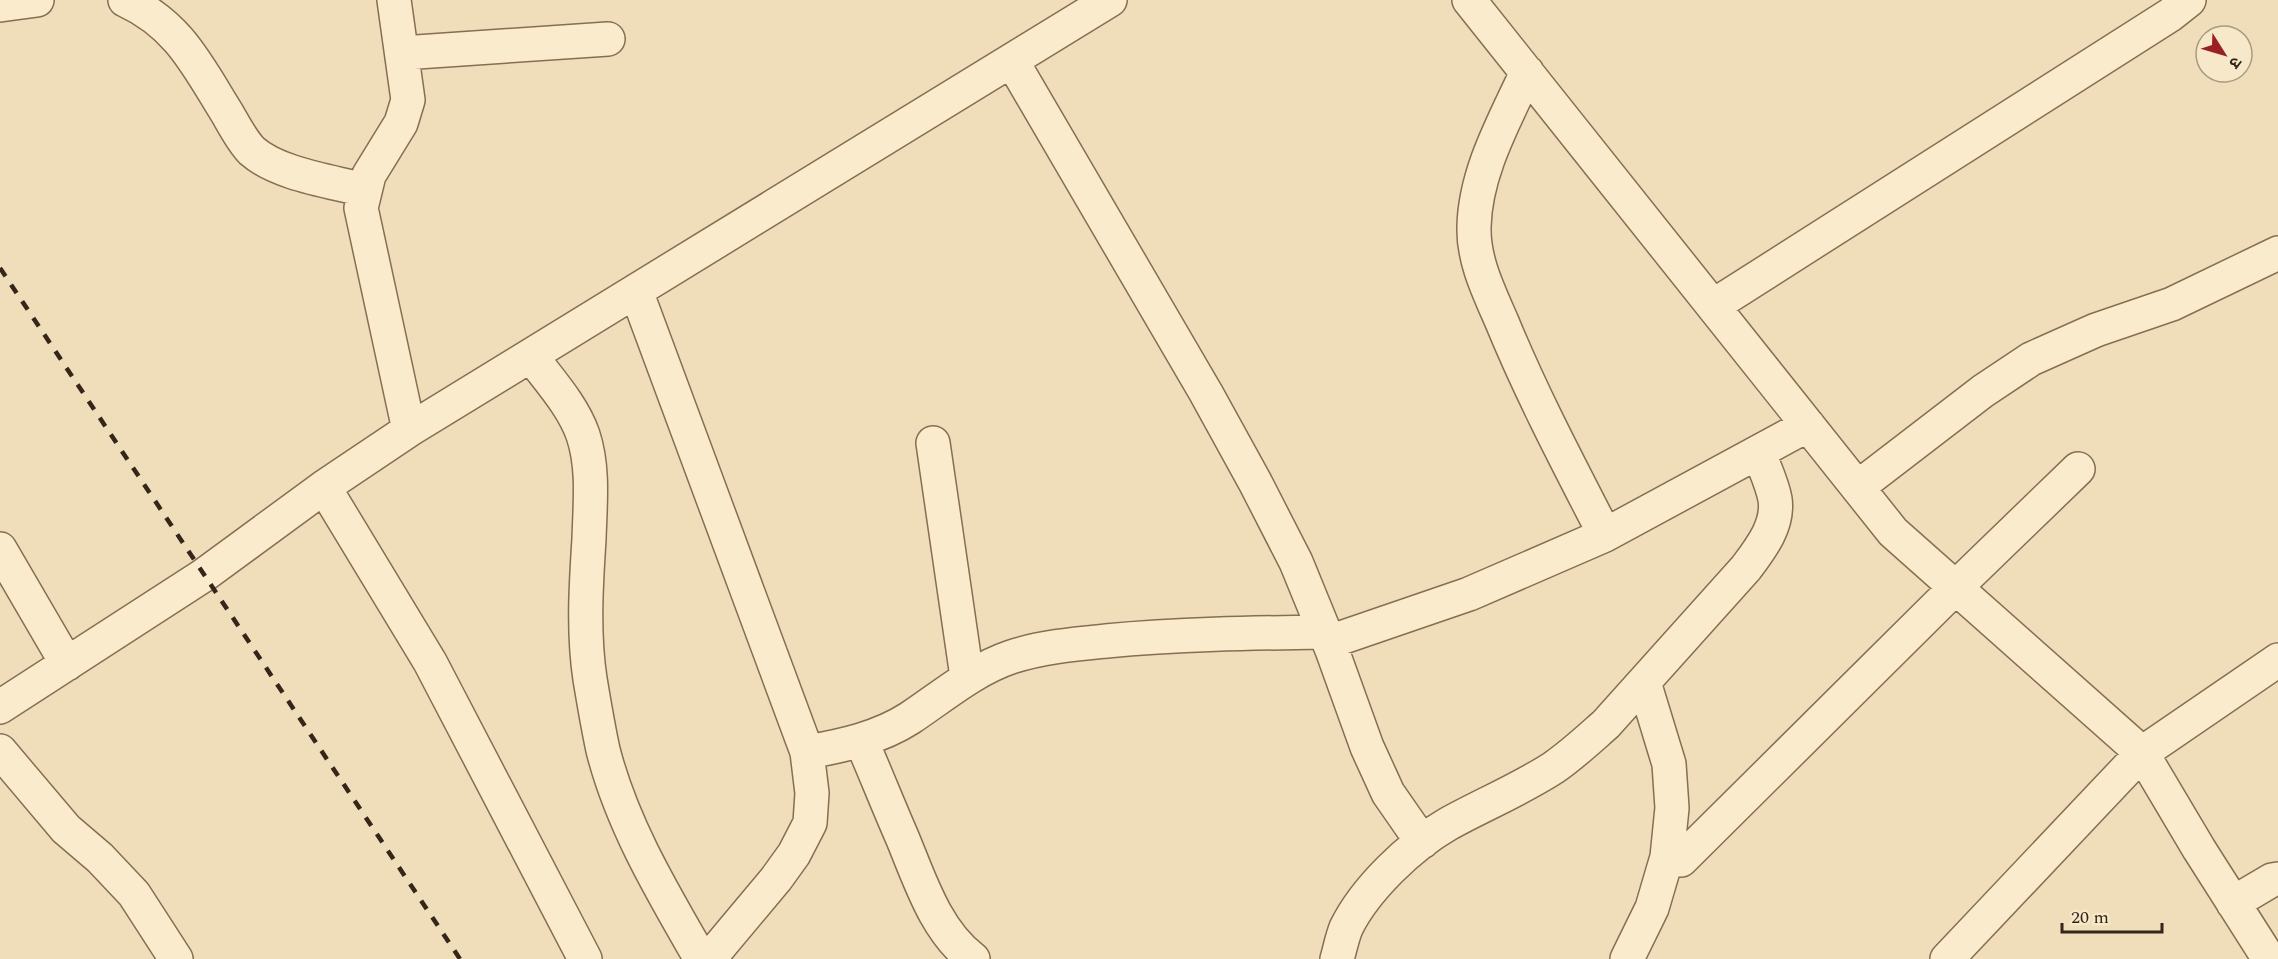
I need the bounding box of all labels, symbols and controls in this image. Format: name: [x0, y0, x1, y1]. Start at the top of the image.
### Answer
north arrow: [2194, 24, 2254, 84]
text: उ: [2222, 51, 2248, 74]
scale bar: [2062, 896, 2162, 934]
text: 20 m: [2071, 904, 2109, 931]

